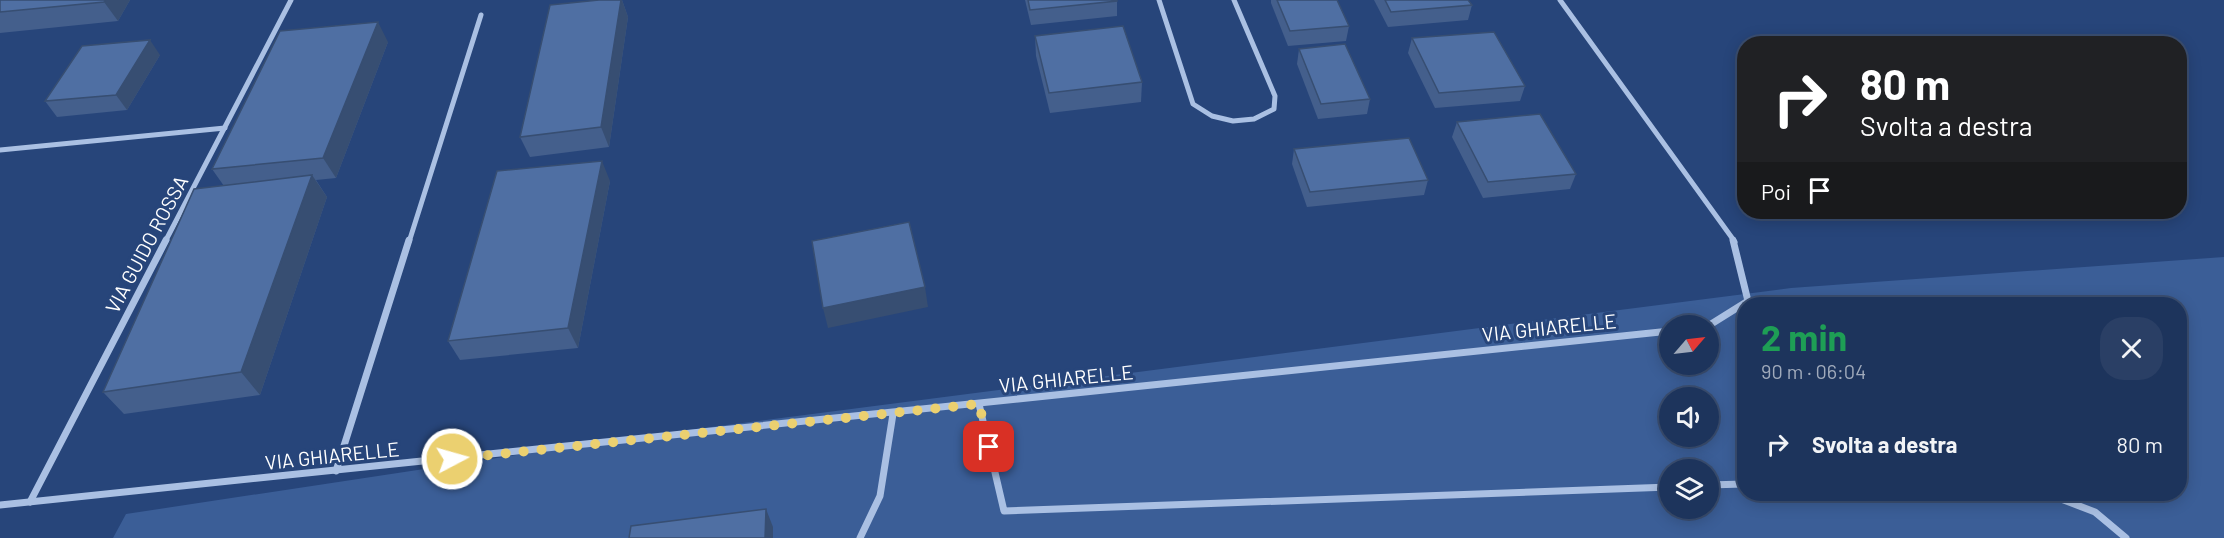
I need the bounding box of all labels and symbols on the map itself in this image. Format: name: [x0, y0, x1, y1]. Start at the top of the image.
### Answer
street label: VIA GUIDO ROSSA: [100, 171, 192, 317]
street label: VIA GHIARELLE: [1481, 308, 1617, 346]
north arrow: [1659, 315, 1719, 375]
street label: VIA GHIARELLE: [998, 359, 1134, 397]
pin: [963, 421, 1014, 472]
position arrow: [420, 427, 484, 491]
street label: VIA GHIARELLE: [264, 436, 400, 474]

